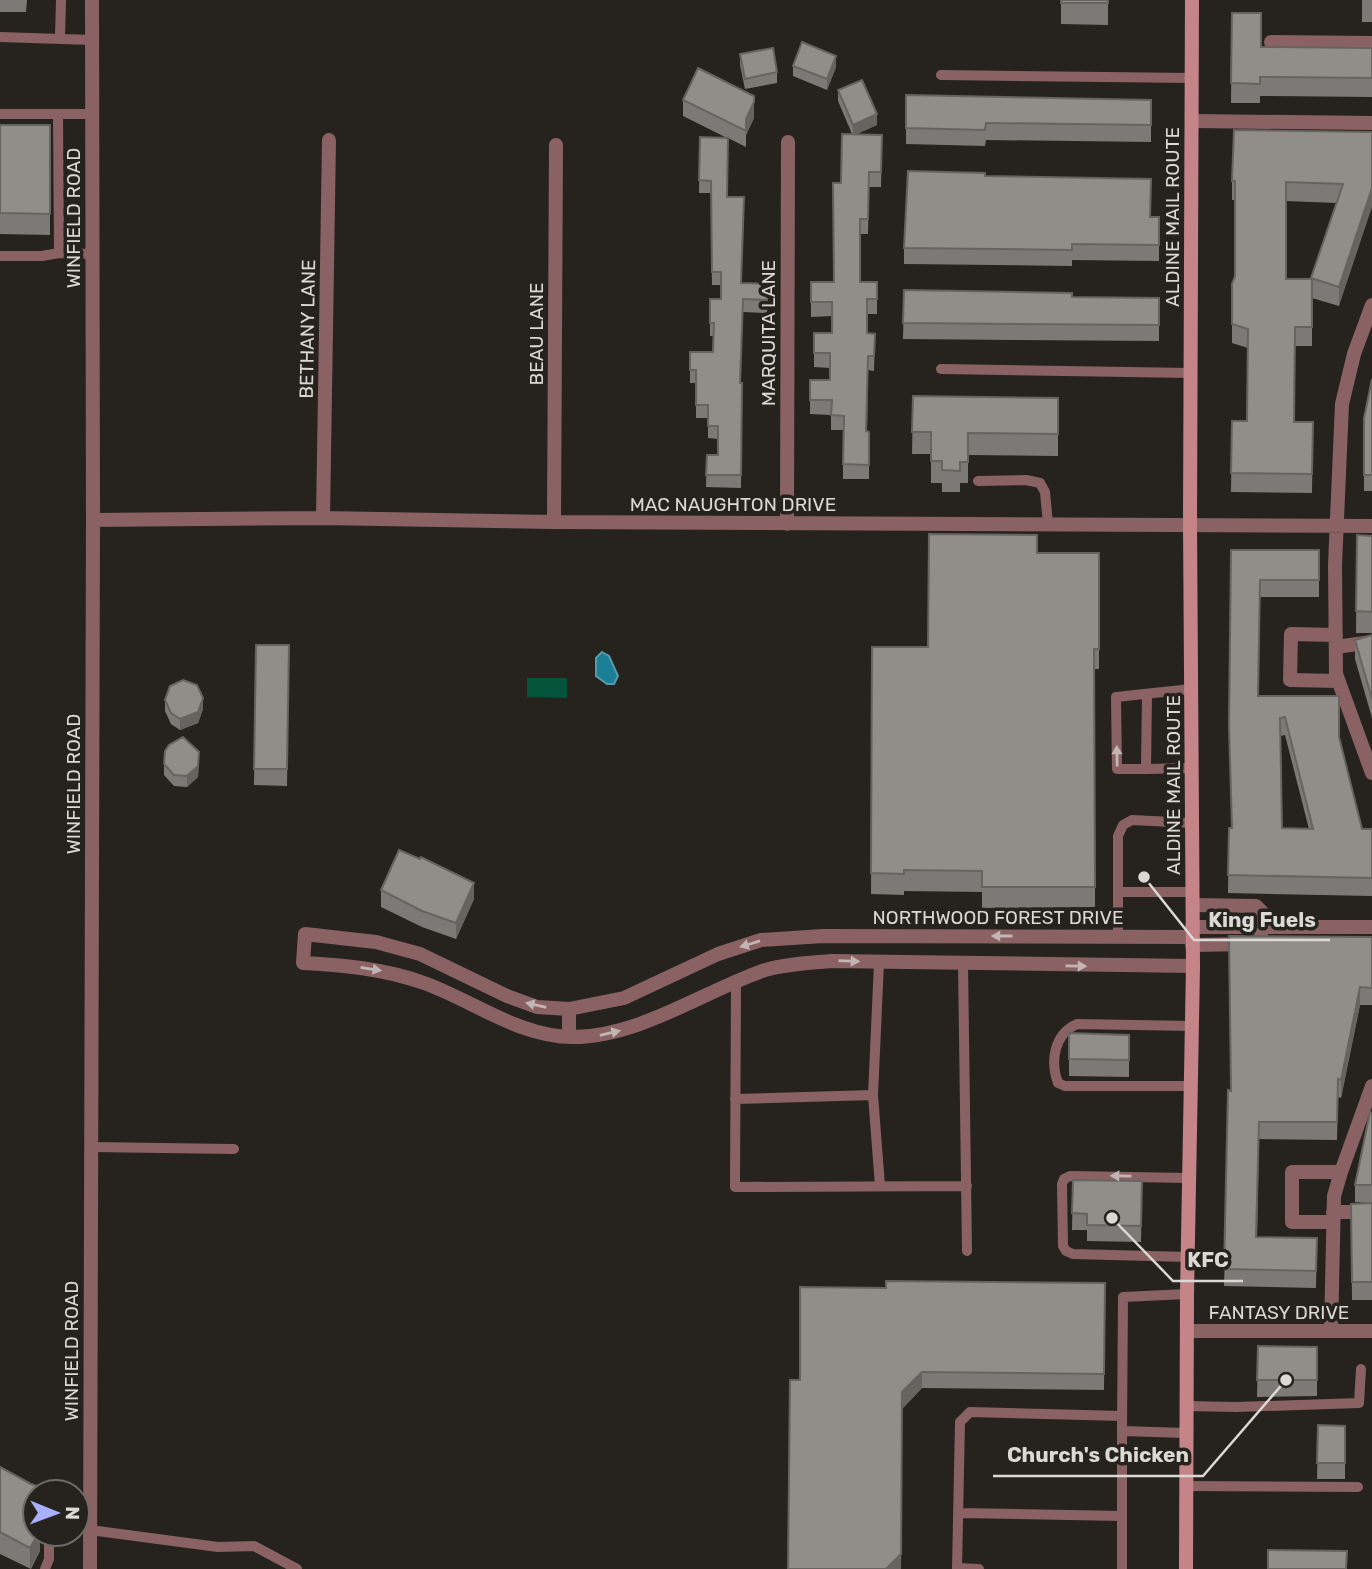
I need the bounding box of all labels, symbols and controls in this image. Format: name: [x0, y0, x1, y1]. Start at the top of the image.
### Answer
street label: ALDINE MAIL ROUTE: [1161, 127, 1184, 307]
street label: WINFIELD ROAD: [62, 148, 85, 288]
street label: BETHANY LANE: [295, 259, 320, 399]
street label: MARQUITA LANE: [757, 260, 780, 406]
street label: BEAU LANE: [525, 283, 548, 385]
street label: MAC NAUGHTON DRIVE: [630, 493, 836, 516]
street label: ALDINE MAIL ROUTE: [1162, 695, 1185, 875]
street label: WINFIELD ROAD: [62, 714, 85, 854]
one-way arrow: [1111, 745, 1122, 767]
callout: King Fuels: [1194, 898, 1330, 940]
street label: NORTHWOOD FOREST DRIVE: [873, 906, 1123, 929]
text: King Fuels: [1208, 907, 1316, 932]
one-way arrow: [990, 930, 1012, 942]
one-way arrow: [739, 939, 760, 949]
one-way arrow: [838, 956, 860, 967]
one-way arrow: [1066, 960, 1088, 971]
one-way arrow: [360, 964, 382, 975]
one-way arrow: [525, 999, 547, 1010]
one-way arrow: [599, 1028, 621, 1039]
one-way arrow: [1110, 1170, 1132, 1182]
callout: KFC: [1173, 1239, 1243, 1281]
text: KFC: [1187, 1247, 1229, 1272]
street label: WINFIELD ROAD: [60, 1281, 83, 1421]
street label: FANTASY DRIVE: [1209, 1301, 1349, 1324]
callout: Church's Chicken: [993, 1434, 1203, 1476]
text: Church's Chicken: [1007, 1442, 1189, 1467]
north arrow: [21, 1478, 91, 1548]
text: N: [61, 1506, 84, 1520]

